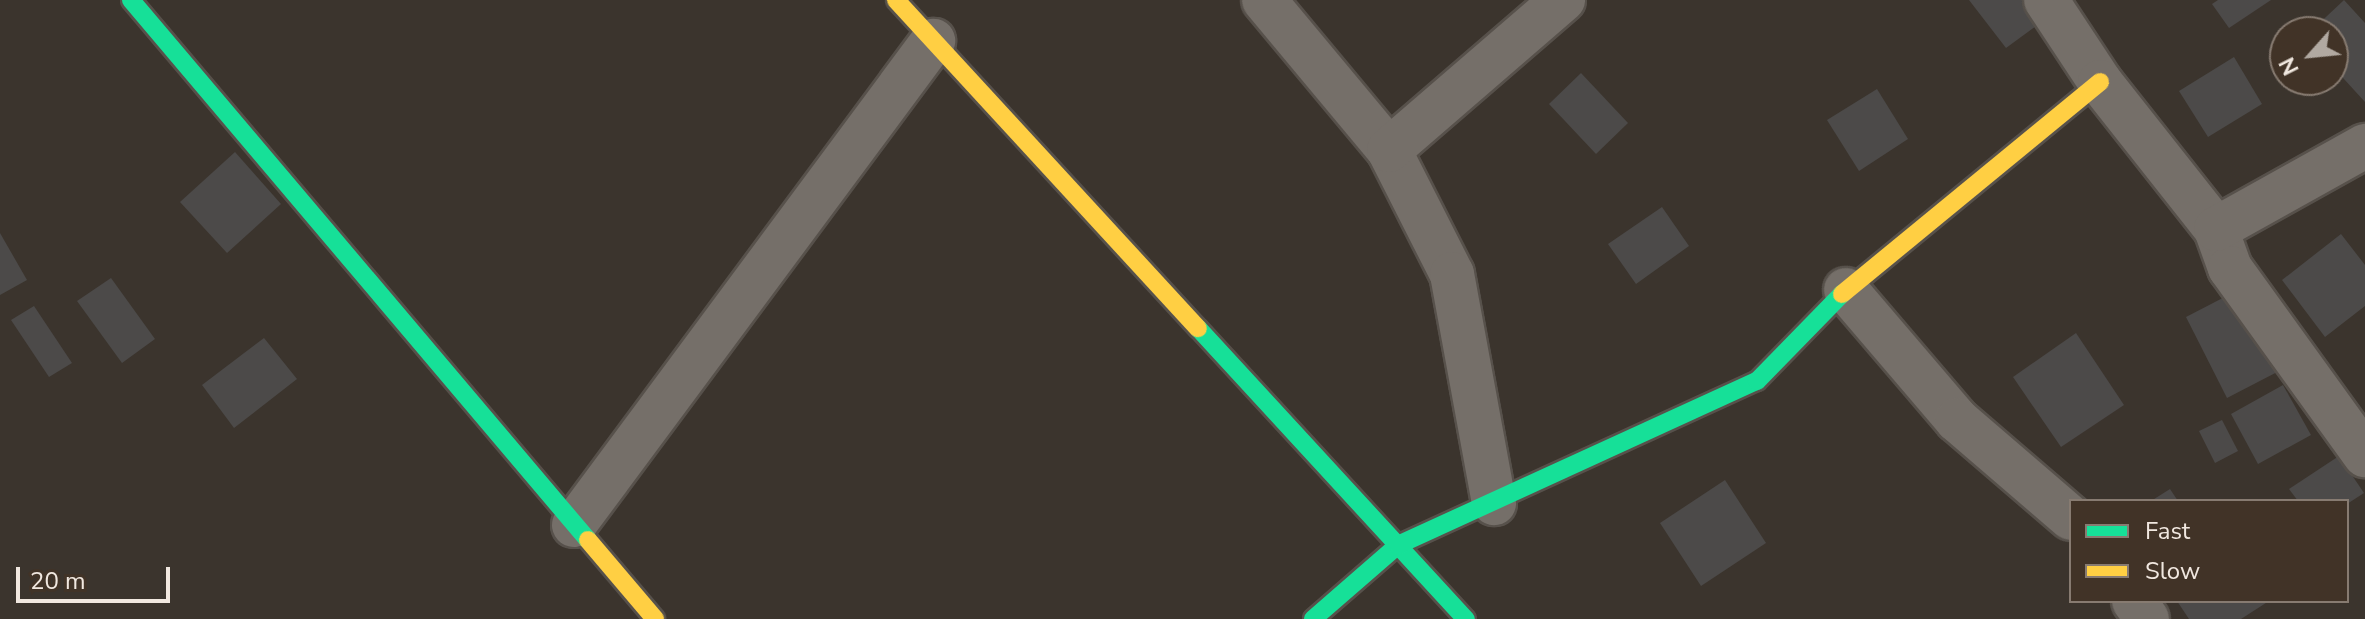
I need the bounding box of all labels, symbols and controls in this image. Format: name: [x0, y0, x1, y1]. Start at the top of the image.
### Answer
north arrow: [2269, 16, 2349, 96]
text: N: [2272, 52, 2307, 80]
legend: [2069, 499, 2349, 603]
text: Fast: [2145, 515, 2190, 547]
scale bar: [20, 551, 174, 601]
text: Slow: [2145, 555, 2200, 587]
text: 20 m: [30, 565, 86, 597]

